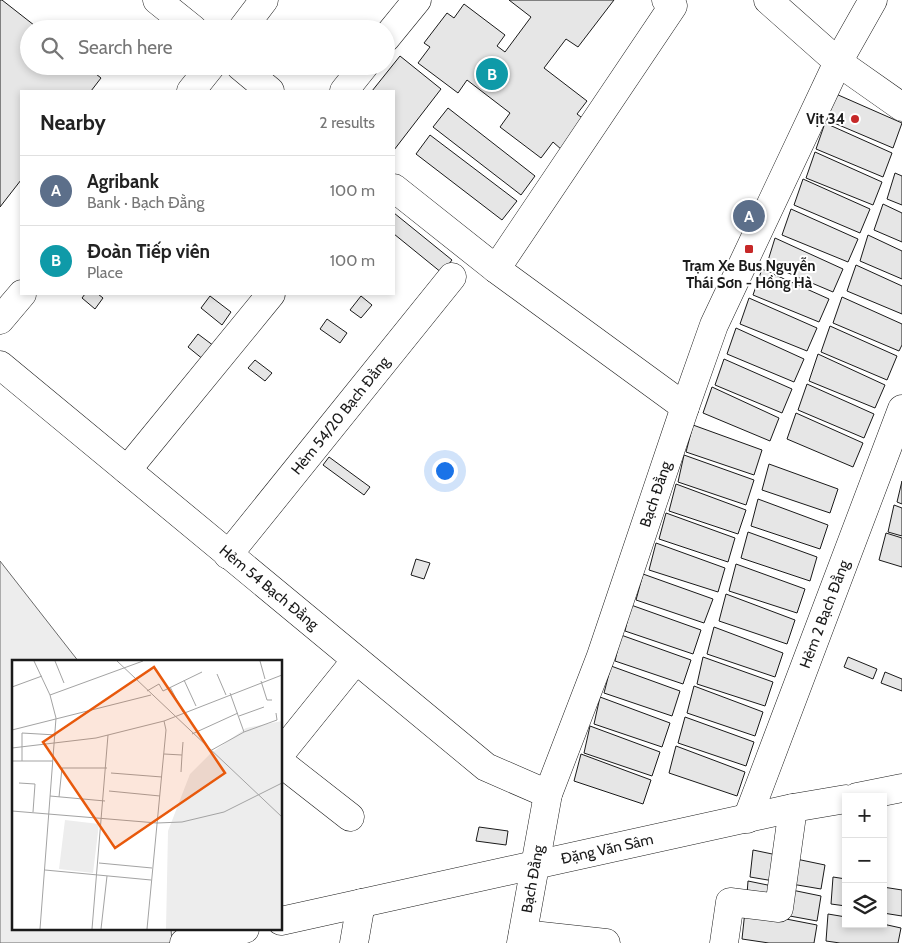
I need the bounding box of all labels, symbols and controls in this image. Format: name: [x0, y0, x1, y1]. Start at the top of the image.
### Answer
search box: [20, 20, 395, 75]
icon: search: [38, 34, 66, 62]
text: Search here: [78, 36, 172, 59]
pin: B: [476, 55, 508, 93]
text: Nearby: [40, 110, 106, 135]
place label: Vịt 34: [806, 110, 845, 128]
text: 2 results: [319, 113, 375, 132]
marker: Vịt 34: [849, 113, 861, 125]
text: Agribank: [87, 170, 159, 193]
text: A: [51, 181, 61, 200]
text: 100 m: [330, 181, 375, 200]
text: Bank · Bạch Đằng: [87, 193, 204, 212]
pin: A: [733, 197, 765, 235]
text: Đoàn Tiếp viên: [87, 240, 210, 263]
marker: Trạm Xe Bus Nguyễn Thái Sơn - Hồng Hà: [743, 243, 755, 255]
text: B: [51, 251, 61, 270]
text: 100 m: [330, 251, 375, 270]
place label: Trạm Xe Bus Nguyễn Thái Sơn - Hồng Hà: [682, 257, 816, 292]
text: Place: [87, 263, 123, 282]
street label: Hẻm 54/20 Bạch Đằng: [287, 353, 394, 478]
your location: [432, 458, 458, 484]
street label: Bạch Đằng: [636, 458, 675, 530]
street label: Hẻm 54 Bạch Đằng: [216, 541, 323, 634]
street label: Hẻm 2 Bạch Đằng: [796, 557, 853, 671]
inset map: [12, 660, 282, 930]
map controls: [842, 793, 887, 928]
button: +: [842, 793, 887, 838]
street label: Đặng Văn Sâm: [559, 830, 655, 868]
button: −: [842, 838, 887, 883]
street label: Bạch Đằng: [518, 843, 548, 914]
button: layers: [842, 883, 887, 928]

